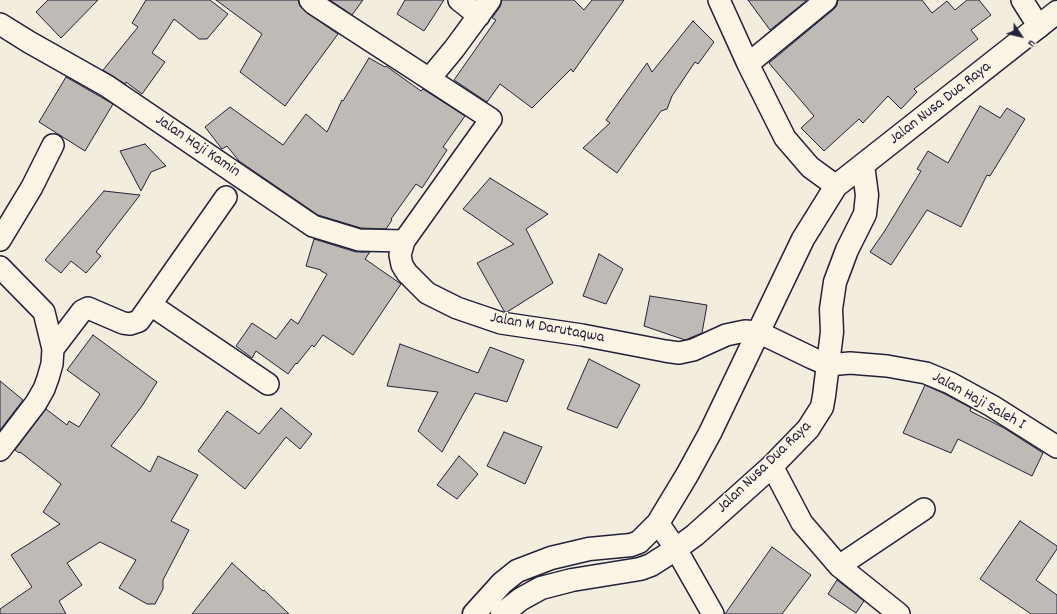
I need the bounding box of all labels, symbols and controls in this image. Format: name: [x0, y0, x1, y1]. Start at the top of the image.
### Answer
north arrow: [1001, 16, 1041, 56]
text: U: [1023, 36, 1039, 50]
street label: Jalan Nusa Dua Raya: [886, 58, 996, 150]
street label: Jalan Haji Kamin: [151, 112, 243, 182]
street label: Jalan M Darutaqwa: [488, 310, 606, 348]
street label: Jalan Haji Saleh I: [928, 369, 1028, 435]
street label: Jalan Nusa Dua Raya: [714, 418, 816, 518]

